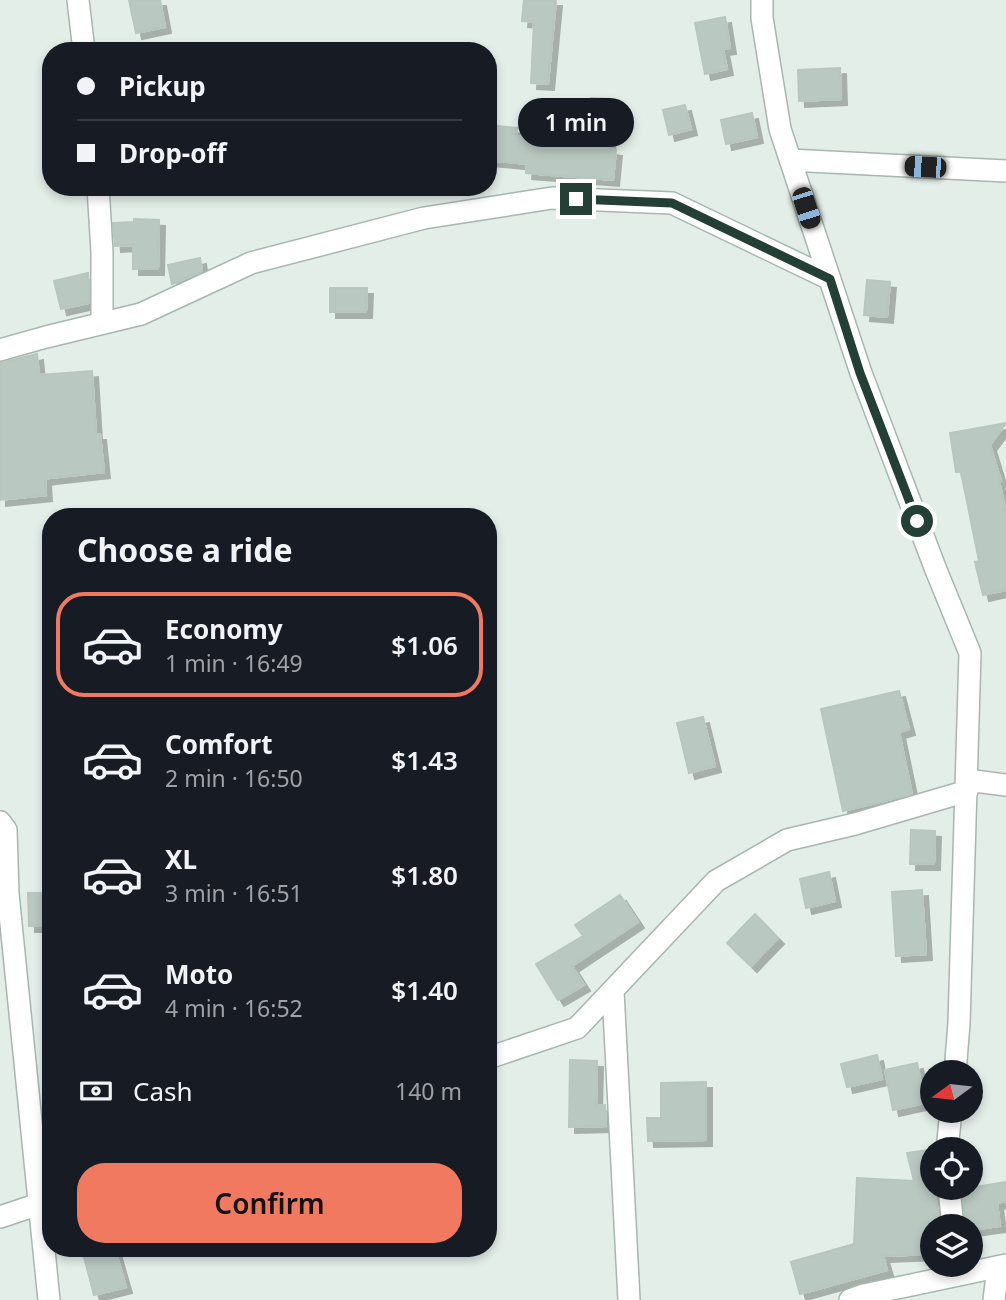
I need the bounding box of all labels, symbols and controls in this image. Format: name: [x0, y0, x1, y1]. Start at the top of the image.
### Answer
text: Pickup: [119, 68, 206, 104]
callout: 1 min: [518, 97, 634, 146]
text: 1 min: [545, 106, 607, 138]
text: Drop-off: [119, 135, 226, 171]
car: [904, 155, 947, 179]
route end: [560, 183, 592, 215]
car: [790, 185, 823, 231]
route start: [901, 505, 933, 537]
text: Choose a ride: [77, 528, 293, 571]
text: Economy: [165, 611, 283, 647]
icon: car: [81, 613, 144, 676]
text: $1.06: [391, 627, 458, 663]
text: 1 min · 16:49: [165, 647, 303, 679]
text: Comfort: [165, 726, 273, 762]
icon: car: [81, 728, 144, 791]
text: $1.43: [391, 742, 458, 778]
text: 2 min · 16:50: [165, 762, 303, 794]
text: XL: [165, 841, 197, 877]
icon: car: [81, 843, 144, 906]
text: $1.80: [391, 857, 458, 893]
text: 3 min · 16:51: [165, 877, 303, 909]
text: Moto: [165, 956, 233, 992]
icon: car: [81, 958, 144, 1021]
text: $1.40: [391, 972, 458, 1008]
text: 4 min · 16:52: [165, 992, 303, 1024]
north arrow: [920, 1060, 984, 1124]
map controls: [920, 1060, 983, 1277]
icon: cash: [77, 1072, 115, 1110]
text: Cash: [133, 1073, 193, 1109]
text: 140 m: [395, 1075, 462, 1107]
button: locate: [920, 1137, 983, 1200]
button: Confirm: [77, 1163, 462, 1243]
button: layers: [920, 1214, 983, 1277]

